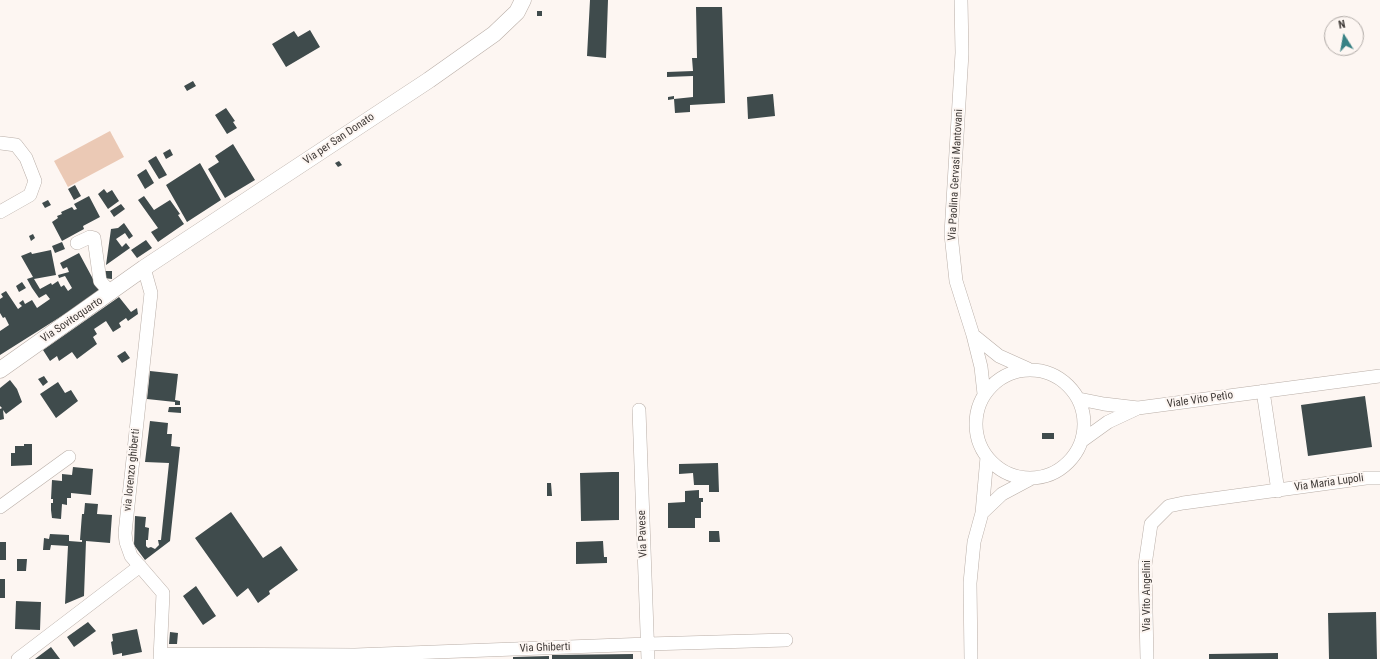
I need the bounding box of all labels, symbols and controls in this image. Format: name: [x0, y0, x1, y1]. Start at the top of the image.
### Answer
north arrow: [1324, 16, 1364, 56]
text: N: [1337, 18, 1346, 32]
street label: Via Paolina Gervasi Mantovani: [946, 109, 966, 241]
street label: Via per San Donato: [301, 110, 377, 168]
street label: Via Sovitoquarto: [39, 294, 105, 346]
street label: Viale Vito Petìo: [1166, 389, 1234, 411]
street label: via lorenzo ghiberti: [121, 428, 143, 512]
street label: Via Maria Lupoli: [1293, 472, 1365, 494]
street label: Via Pavese: [636, 510, 650, 558]
street label: Via Vito Angelini: [1140, 560, 1154, 632]
street label: Via Ghiberti: [519, 641, 571, 655]

